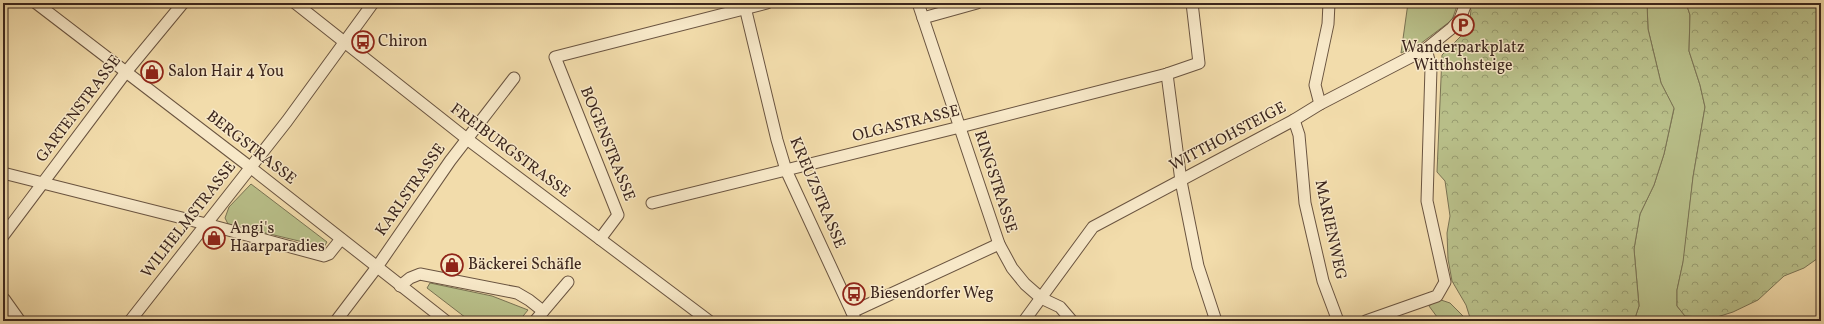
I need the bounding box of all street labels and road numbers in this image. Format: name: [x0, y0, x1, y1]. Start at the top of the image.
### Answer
street label: GARTENSTRASSE: [31, 51, 127, 167]
street label: BOGENSTRASSE: [574, 84, 640, 204]
street label: WITTHOHSTEIGE: [1166, 97, 1290, 177]
street label: FREIBURGSTRASSE: [445, 99, 575, 203]
street label: OLGASTRASSE: [850, 100, 962, 148]
street label: BERGSTRASSE: [201, 106, 301, 190]
street label: RINGSTRASSE: [968, 128, 1022, 236]
street label: KREUZSTRASSE: [784, 134, 850, 252]
street label: KARLSTRASSE: [371, 139, 451, 241]
street label: WILHELMSTRASSE: [136, 157, 242, 283]
street label: MARIENWEG: [1309, 178, 1351, 282]

